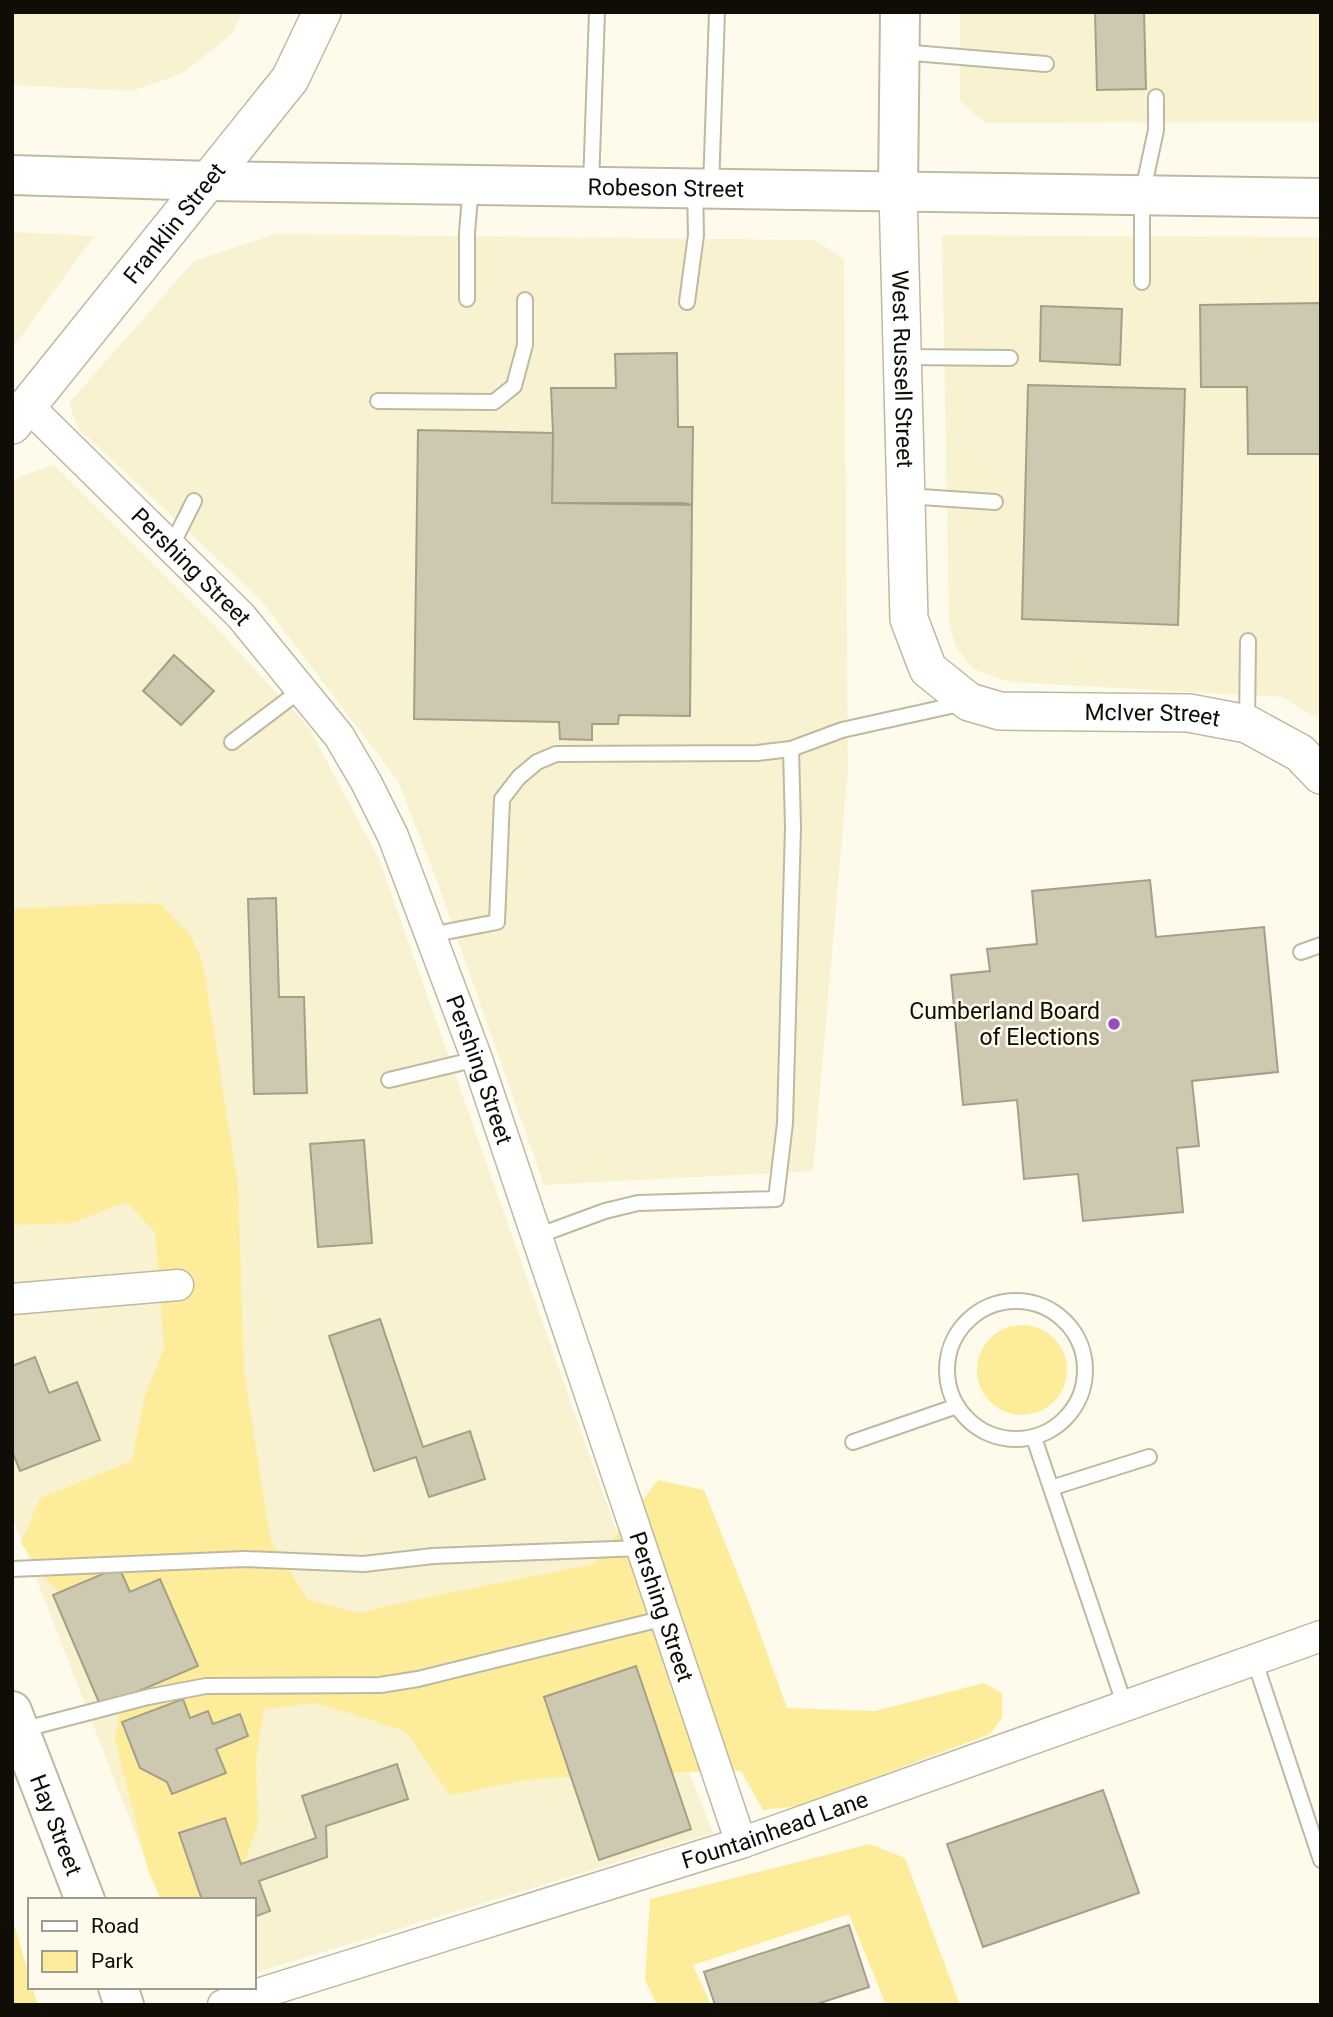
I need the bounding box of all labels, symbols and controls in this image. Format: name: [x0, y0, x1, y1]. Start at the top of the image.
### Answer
street label: Franklin Street: [118, 158, 231, 289]
street label: Robeson Street: [587, 174, 744, 203]
street label: West Russell Street: [886, 270, 918, 468]
street label: Pershing Street: [125, 503, 256, 631]
street label: McIver Street: [1084, 699, 1222, 733]
street label: Pershing Street: [440, 991, 518, 1148]
place label: Cumberland Board of Elections: [909, 998, 1100, 1051]
marker: Cumberland Board of Elections: [1106, 1016, 1122, 1032]
street label: Pershing Street: [623, 1528, 699, 1685]
street label: Hay Street: [24, 1771, 87, 1879]
street label: Fountainhead Lane: [679, 1786, 872, 1875]
legend: [28, 1898, 256, 1989]
text: Road: [91, 1914, 139, 1938]
text: Park: [91, 1949, 134, 1973]

